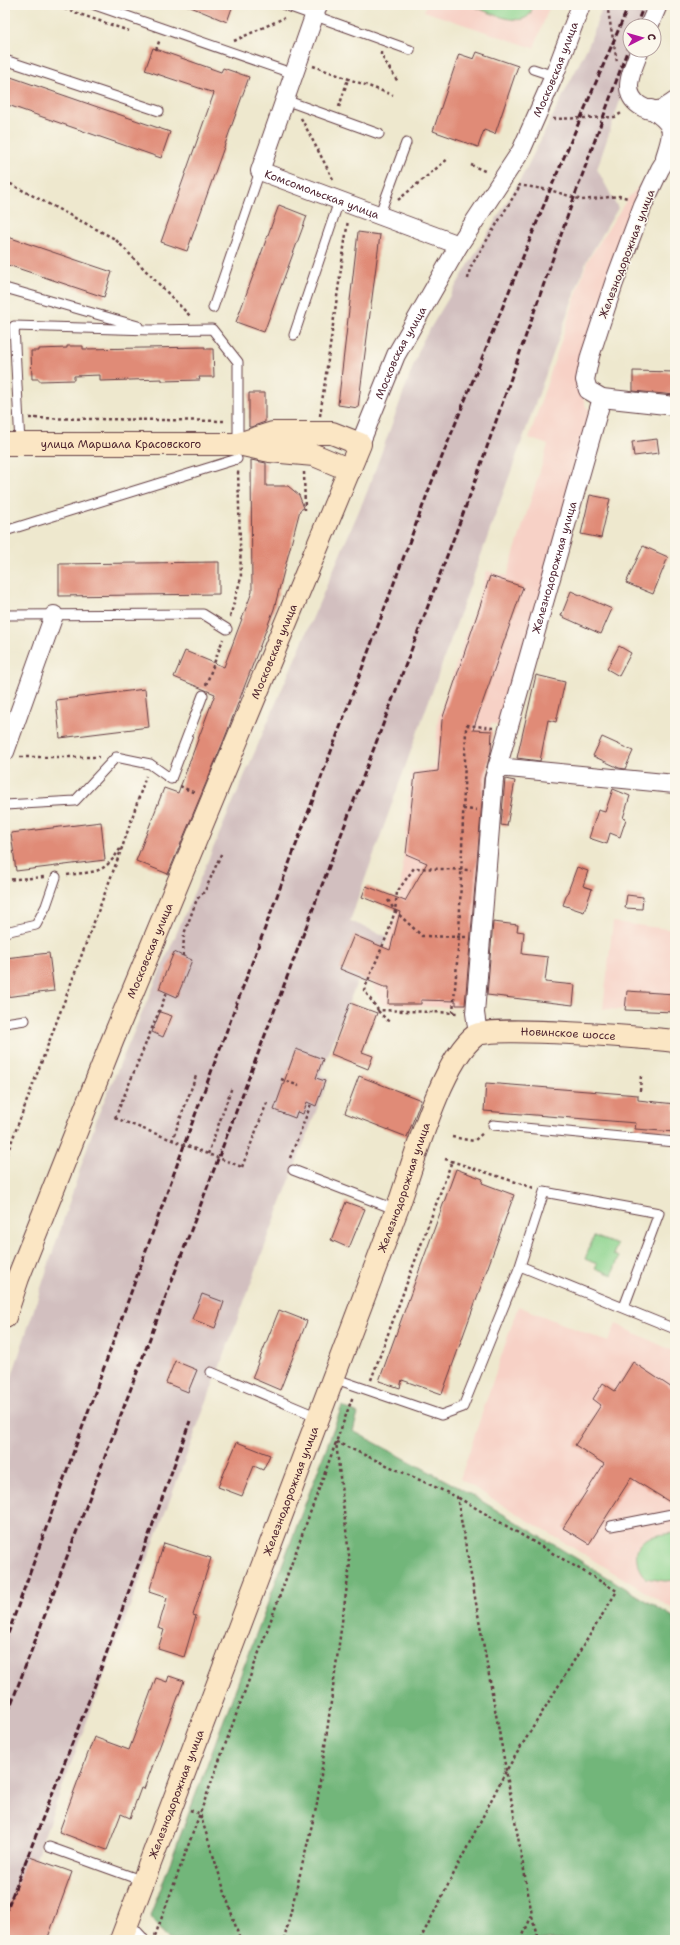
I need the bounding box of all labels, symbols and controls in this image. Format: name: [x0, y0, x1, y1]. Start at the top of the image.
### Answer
north arrow: [622, 18, 662, 58]
street label: Московская улица: [529, 19, 582, 119]
text: С: [644, 33, 659, 41]
street label: Комсомольская улица: [262, 166, 382, 222]
street label: Железнодорожная улица: [596, 187, 659, 320]
street label: Московская улица: [371, 304, 430, 401]
street label: улица Маршала Красовского: [41, 437, 202, 452]
street label: Железнодорожная улица: [528, 499, 580, 635]
street label: Московская улица: [247, 601, 300, 701]
street label: Московская улица: [123, 901, 176, 1000]
street label: Новинское шоссе: [521, 1024, 616, 1043]
street label: Железнодорожная улица: [374, 1120, 433, 1255]
street label: Железнодорожная улица: [259, 1424, 322, 1558]
street label: Железнодорожная улица: [145, 1727, 207, 1861]

